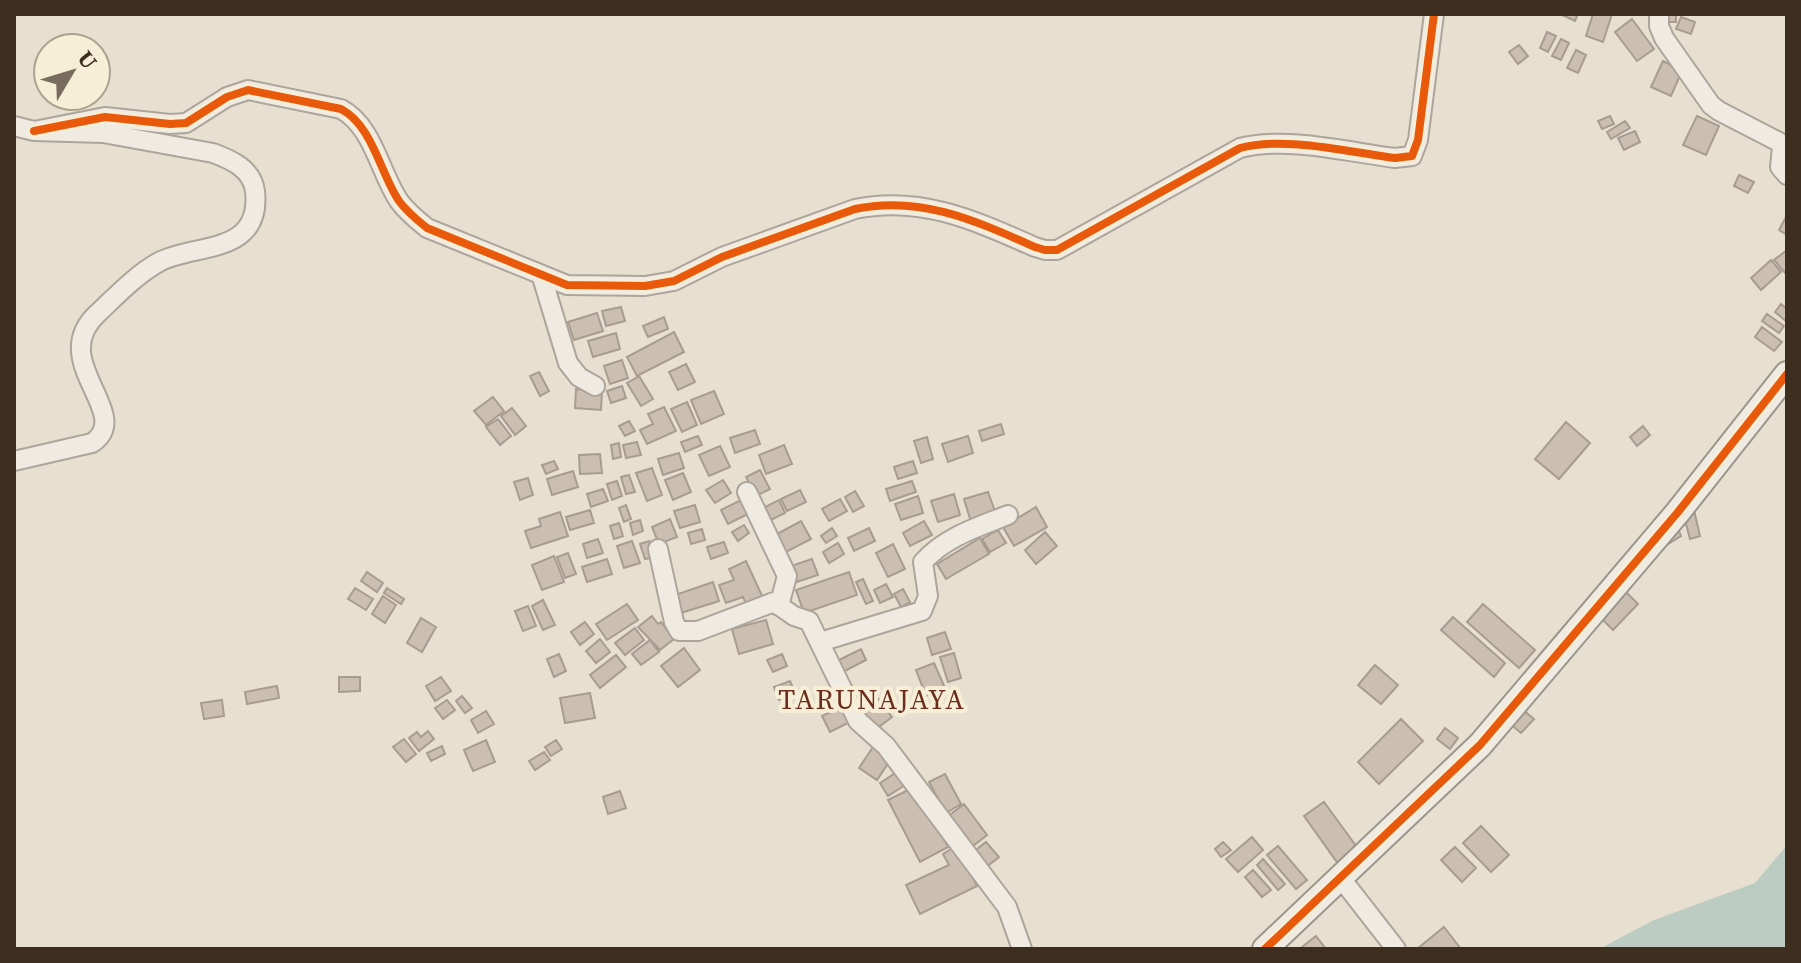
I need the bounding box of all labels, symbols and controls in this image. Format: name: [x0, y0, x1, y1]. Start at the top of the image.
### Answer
north arrow: [32, 32, 112, 112]
text: U: [71, 44, 105, 75]
district label: TARUNAJAYA: [778, 680, 966, 718]

